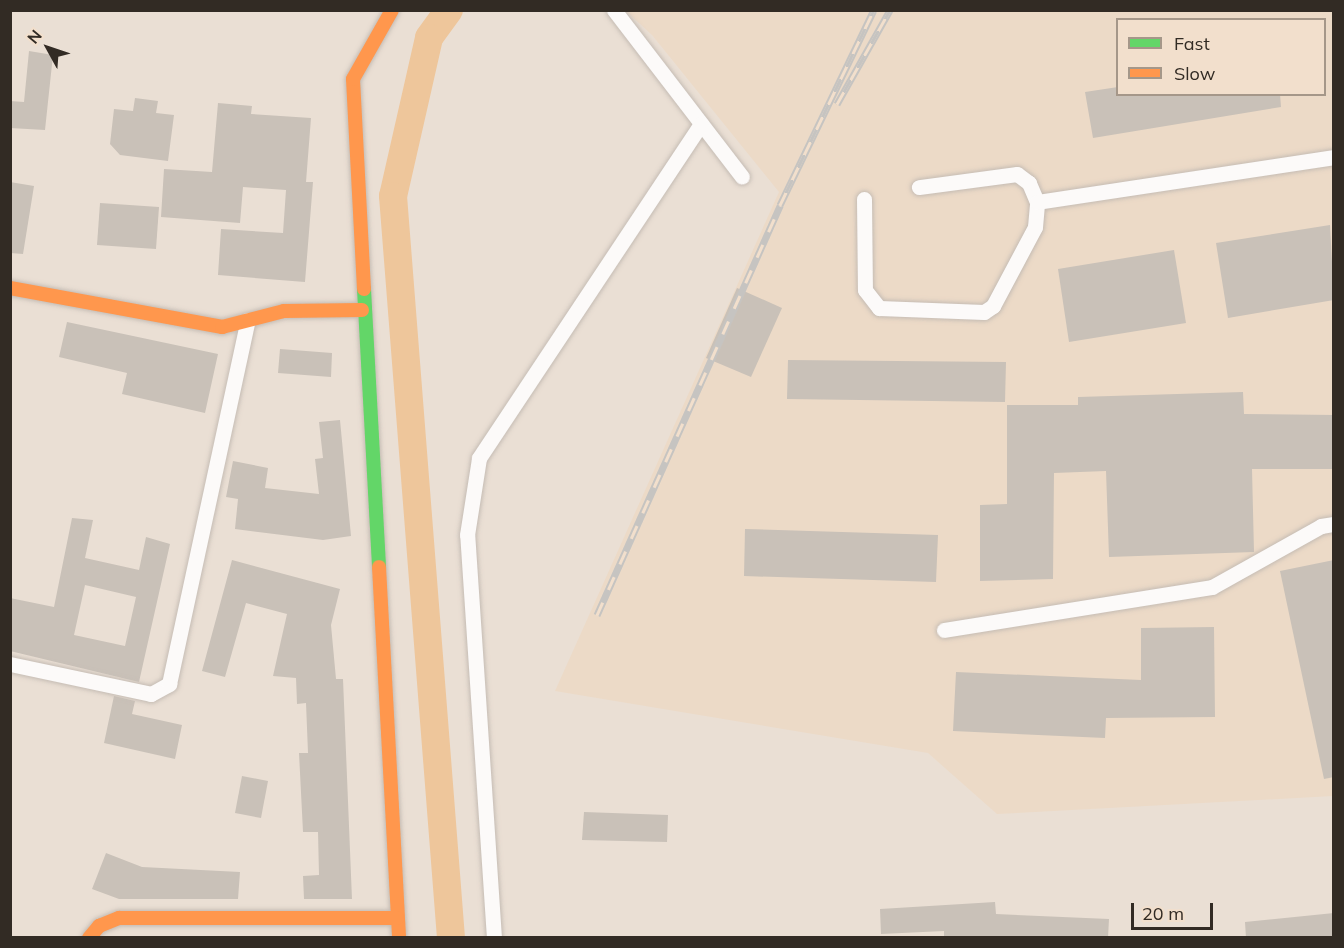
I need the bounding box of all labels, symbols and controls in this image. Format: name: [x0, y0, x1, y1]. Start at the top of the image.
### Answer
north arrow: [18, 18, 78, 78]
legend: [1116, 18, 1326, 96]
text: N: [23, 25, 46, 47]
text: Fast: [1174, 32, 1210, 55]
text: Slow: [1174, 62, 1215, 85]
scale bar: [1134, 891, 1216, 929]
text: 20 m: [1142, 902, 1184, 925]

